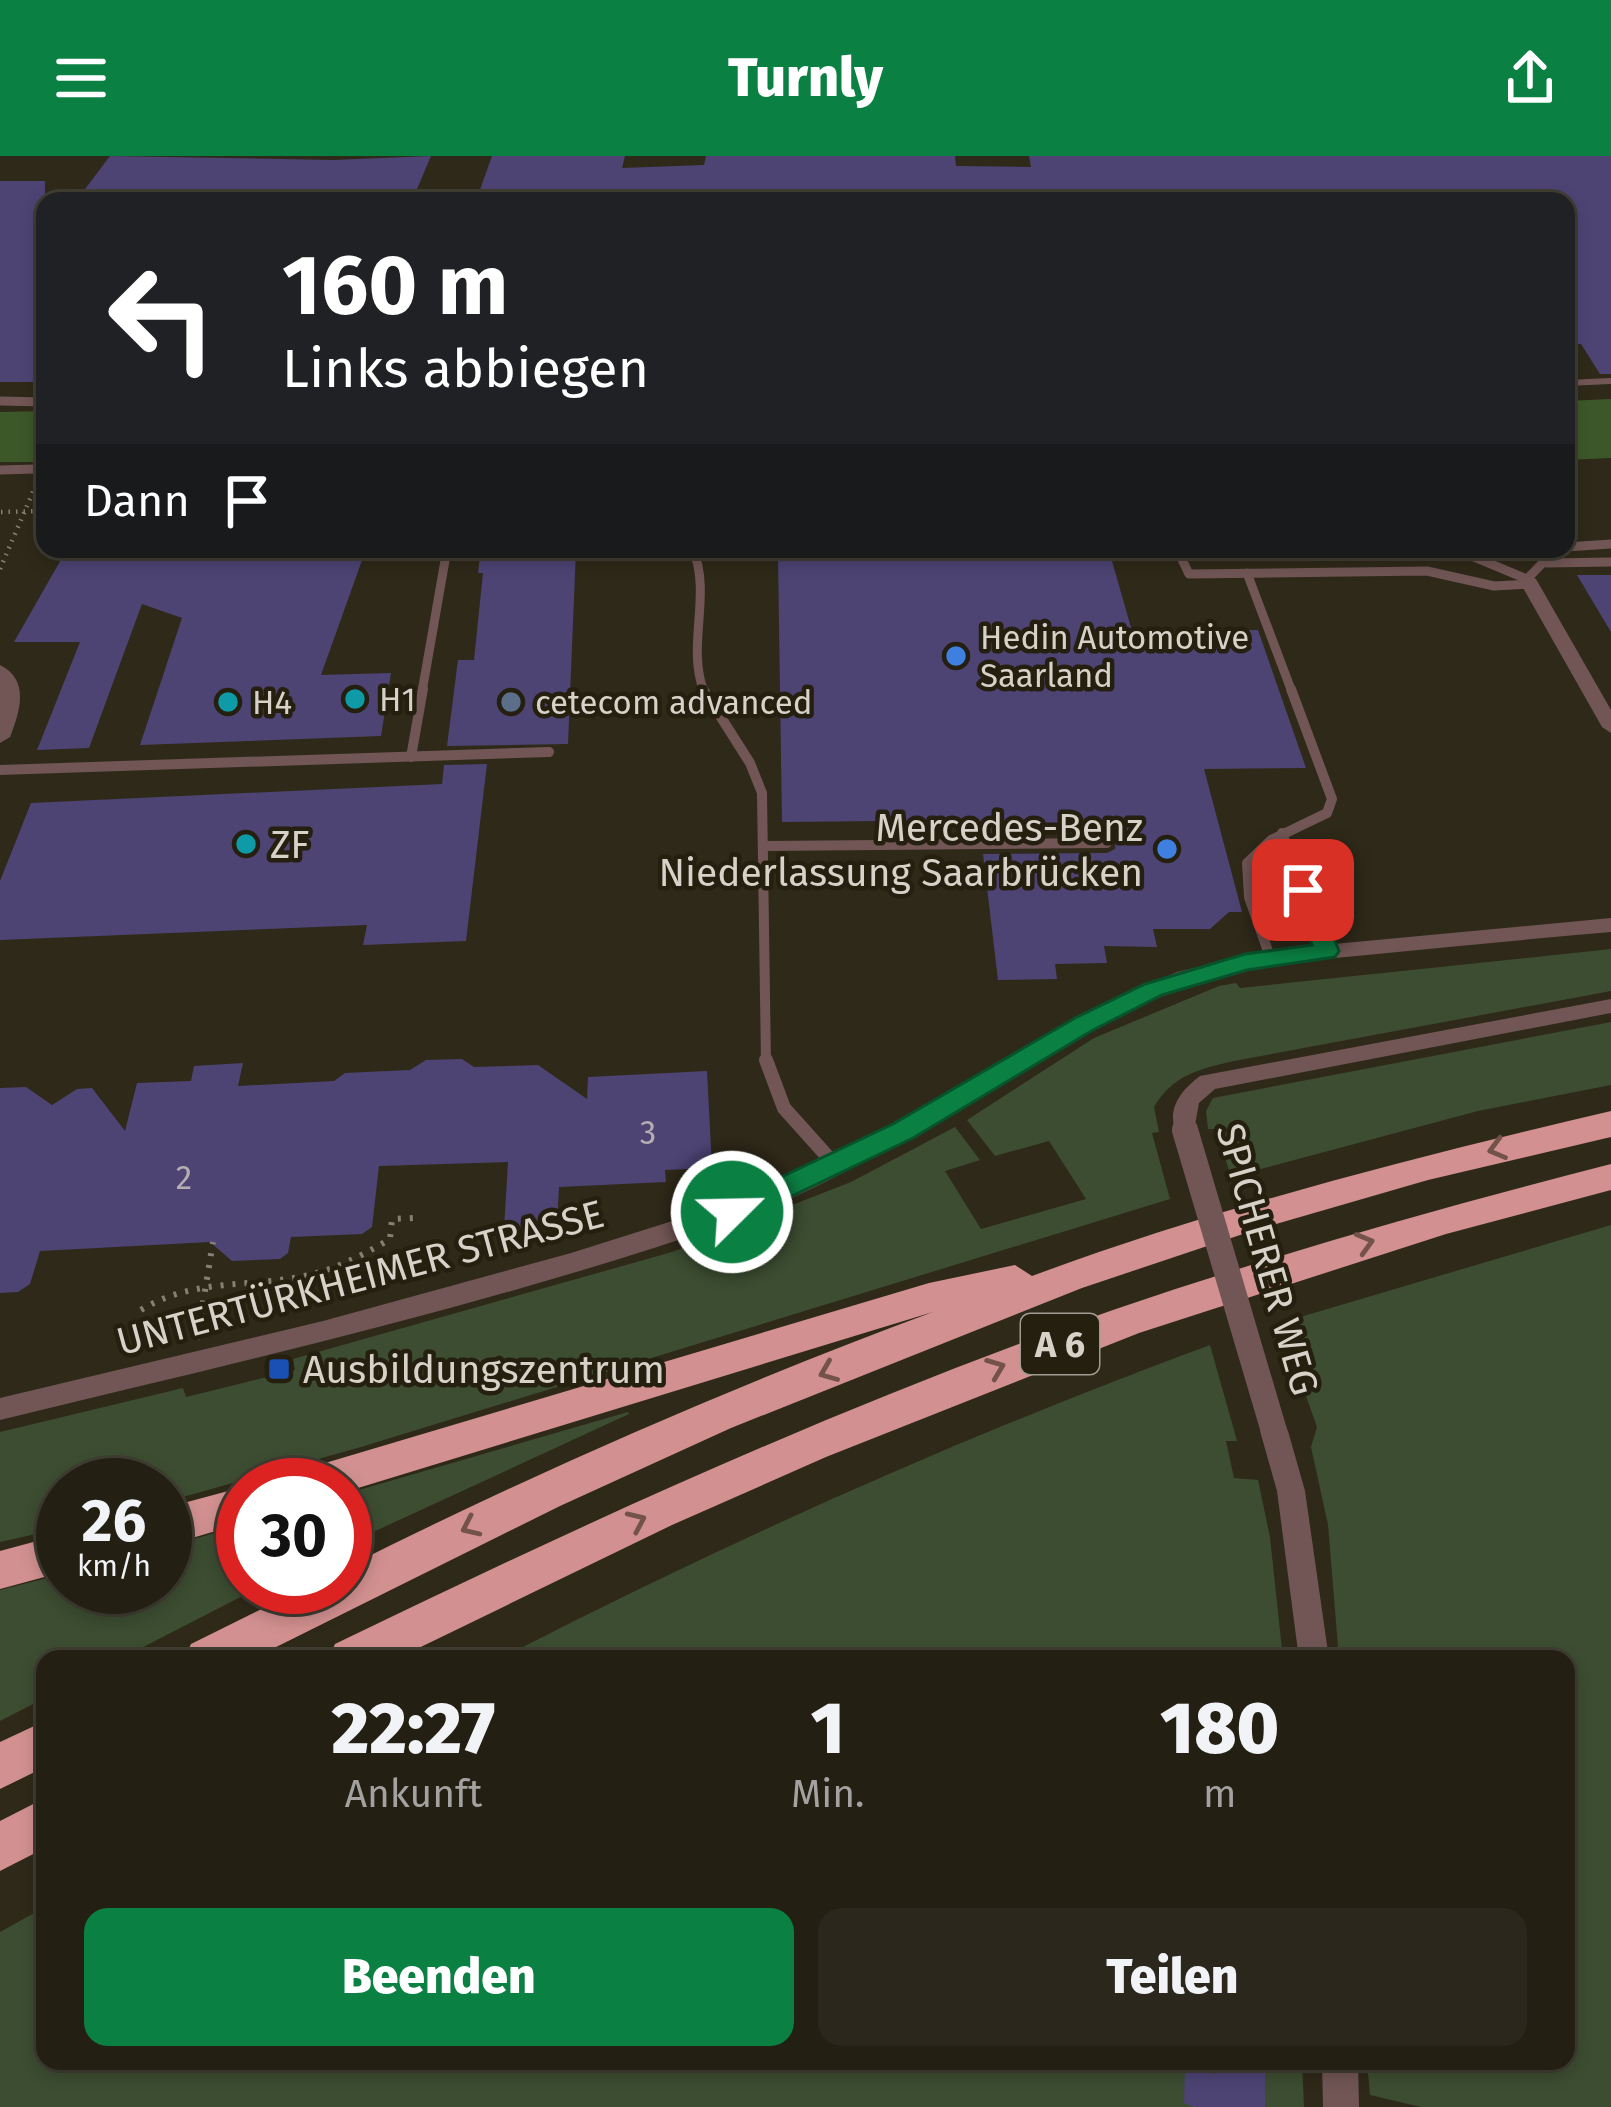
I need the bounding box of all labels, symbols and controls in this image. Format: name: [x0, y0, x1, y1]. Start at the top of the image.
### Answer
icon: menu: [48, 45, 114, 111]
icon: share: [1497, 45, 1563, 111]
text: Turnly: [728, 46, 883, 110]
text: 160 m: [282, 235, 508, 336]
icon: left: [84, 240, 240, 396]
text: Links abbiegen: [282, 337, 649, 401]
icon: arrive: [214, 468, 280, 534]
text: Dann: [84, 474, 190, 528]
place label: Hedin Automotive Saarland: [980, 618, 1249, 696]
marker: Hedin Automotive Saarland: [943, 643, 969, 669]
place label: H1: [379, 680, 416, 720]
place label: H4: [252, 683, 292, 723]
place label: cetecom advanced: [535, 683, 812, 723]
marker: H1: [342, 686, 368, 712]
marker: H4: [215, 689, 241, 715]
marker: cetecom advanced: [498, 689, 524, 715]
place label: Mercedes-Benz Niederlassung Saarbrücken: [658, 805, 1143, 896]
place label: ZF: [270, 822, 310, 868]
marker: ZF: [233, 831, 259, 857]
marker: Mercedes-Benz Niederlassung Saarbrücken: [1154, 836, 1180, 862]
pin: [1252, 839, 1354, 941]
icon: arrive: [1270, 857, 1336, 923]
house number: 3: [640, 1113, 656, 1153]
street label: SPICHERER WEG: [1206, 1118, 1328, 1400]
one-way arrow: [1487, 1135, 1508, 1160]
position arrow: [669, 1149, 795, 1275]
house number: 2: [176, 1158, 192, 1198]
street label: UNTERTÜRKHEIMER STRASSE: [112, 1191, 609, 1365]
one-way arrow: [1354, 1232, 1375, 1257]
road number: A 6: [1021, 1314, 1099, 1374]
place label: Ausbildungszentrum: [303, 1347, 665, 1393]
marker: Ausbildungszentrum: [266, 1356, 292, 1382]
one-way arrow: [818, 1357, 839, 1382]
one-way arrow: [984, 1358, 1005, 1383]
speed limit sign: 30: [216, 1458, 372, 1614]
text: 26: [82, 1485, 146, 1557]
one-way arrow: [625, 1511, 646, 1535]
one-way arrow: [461, 1513, 482, 1536]
text: km/h: [77, 1548, 151, 1584]
text: 22:27: [332, 1686, 495, 1772]
text: 1: [811, 1686, 845, 1772]
text: 180: [1160, 1686, 1279, 1772]
text: Ankunft: [345, 1771, 482, 1817]
text: Min.: [791, 1771, 864, 1817]
text: m: [1203, 1771, 1236, 1817]
button: Beenden: [84, 1908, 794, 2046]
button: Teilen: [818, 1908, 1527, 2046]

